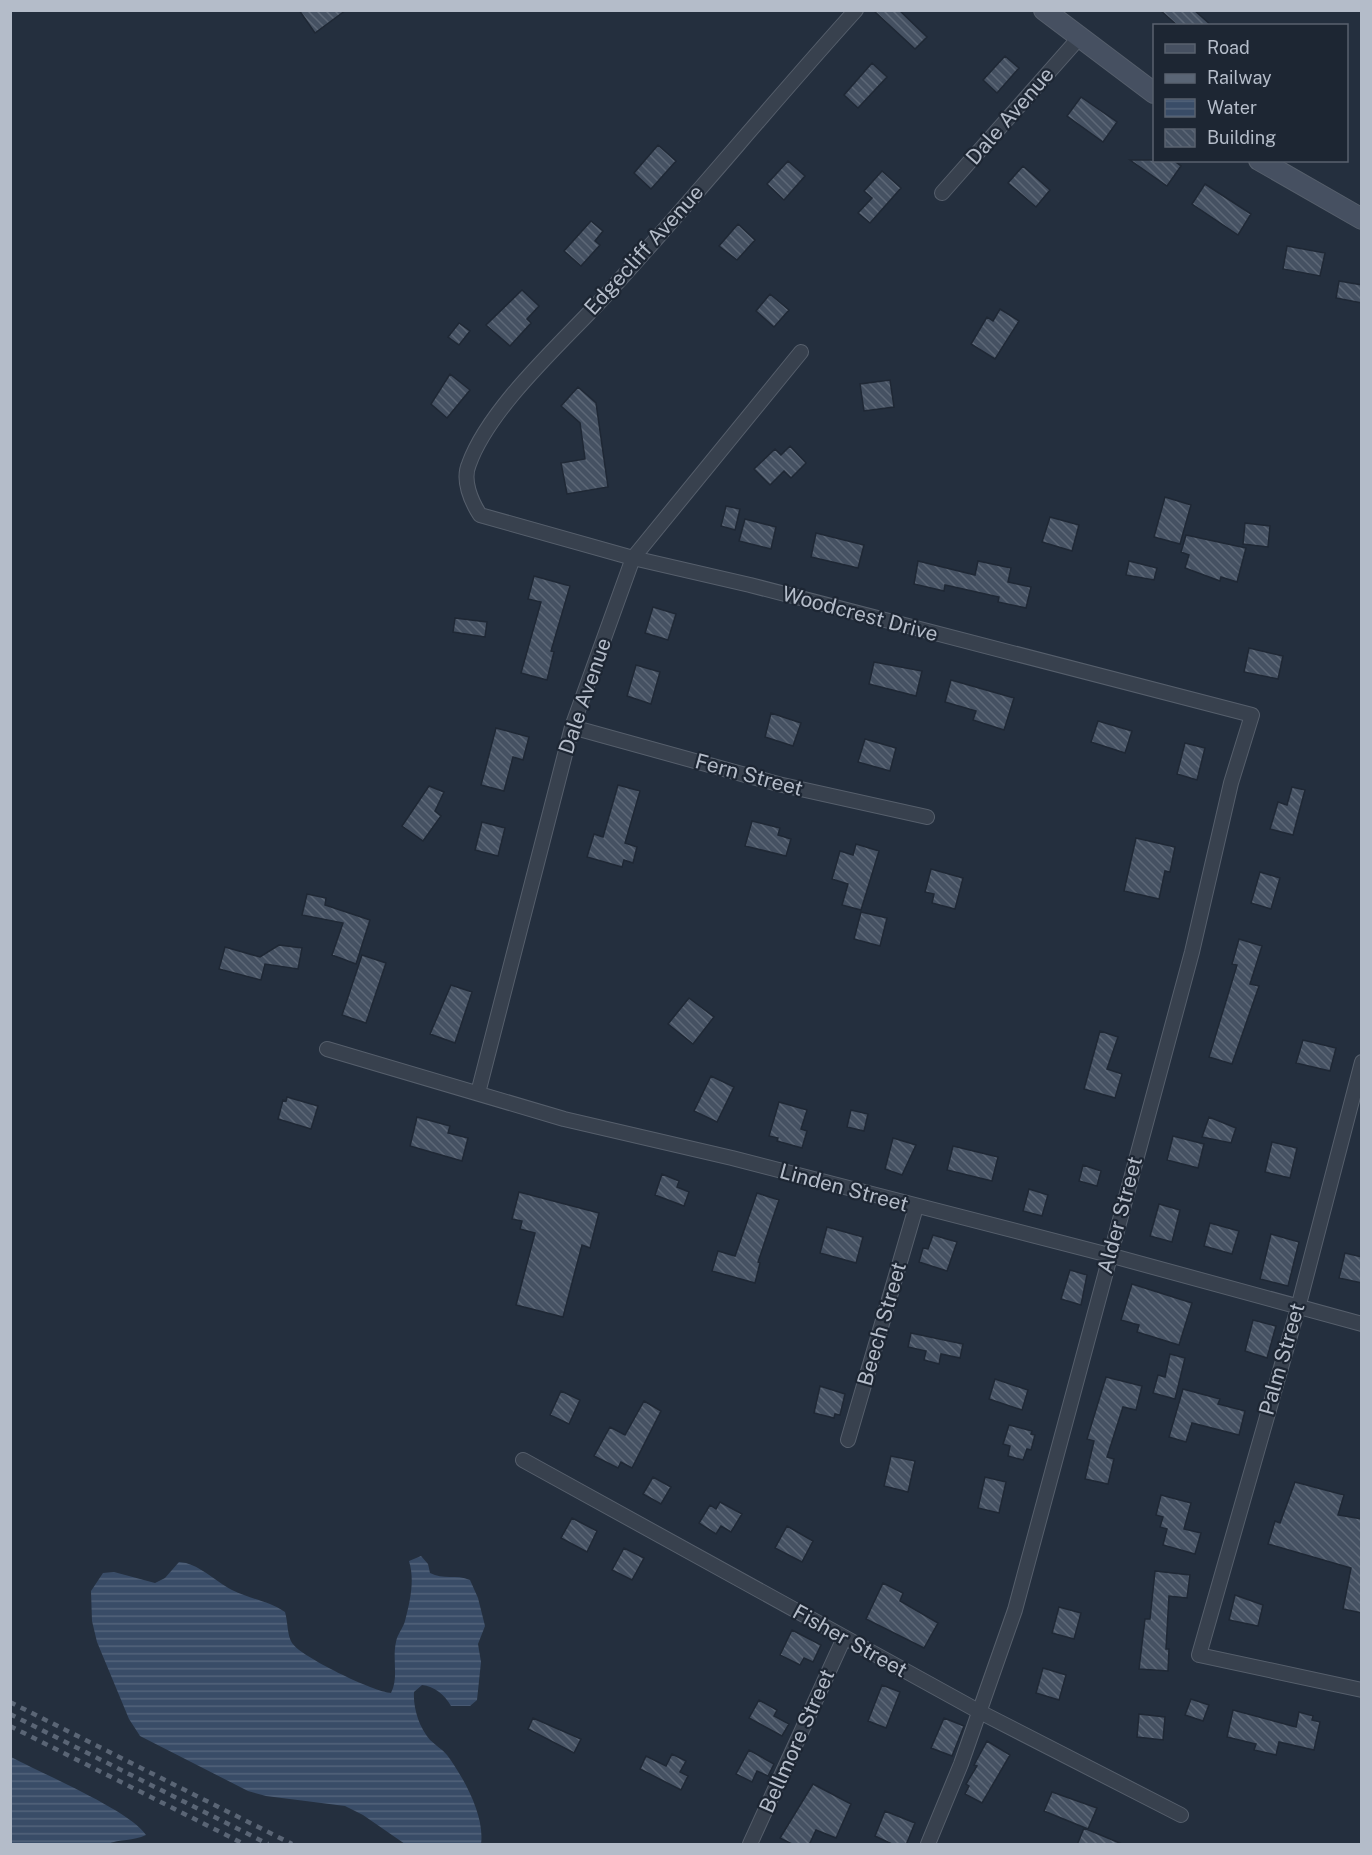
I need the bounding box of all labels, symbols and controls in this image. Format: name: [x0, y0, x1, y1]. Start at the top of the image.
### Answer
legend: [1153, 24, 1348, 162]
text: Road: [1207, 37, 1250, 58]
street label: Dale Avenue: [960, 62, 1059, 170]
text: Railway: [1207, 67, 1272, 88]
text: Water: [1207, 97, 1257, 118]
text: Building: [1207, 127, 1276, 148]
street label: Edgecliff Avenue: [579, 180, 708, 320]
street label: Woodcrest Drive: [779, 581, 941, 646]
street label: Dale Avenue: [553, 635, 616, 757]
street label: Fern Street: [692, 748, 806, 801]
street label: Alder Street: [1092, 1154, 1147, 1276]
street label: Linden Street: [777, 1158, 911, 1217]
street label: Beech Street: [852, 1259, 911, 1389]
street label: Palm Street: [1254, 1300, 1309, 1418]
street label: Fisher Street: [789, 1599, 912, 1682]
street label: Bellmore Street: [754, 1665, 839, 1817]

